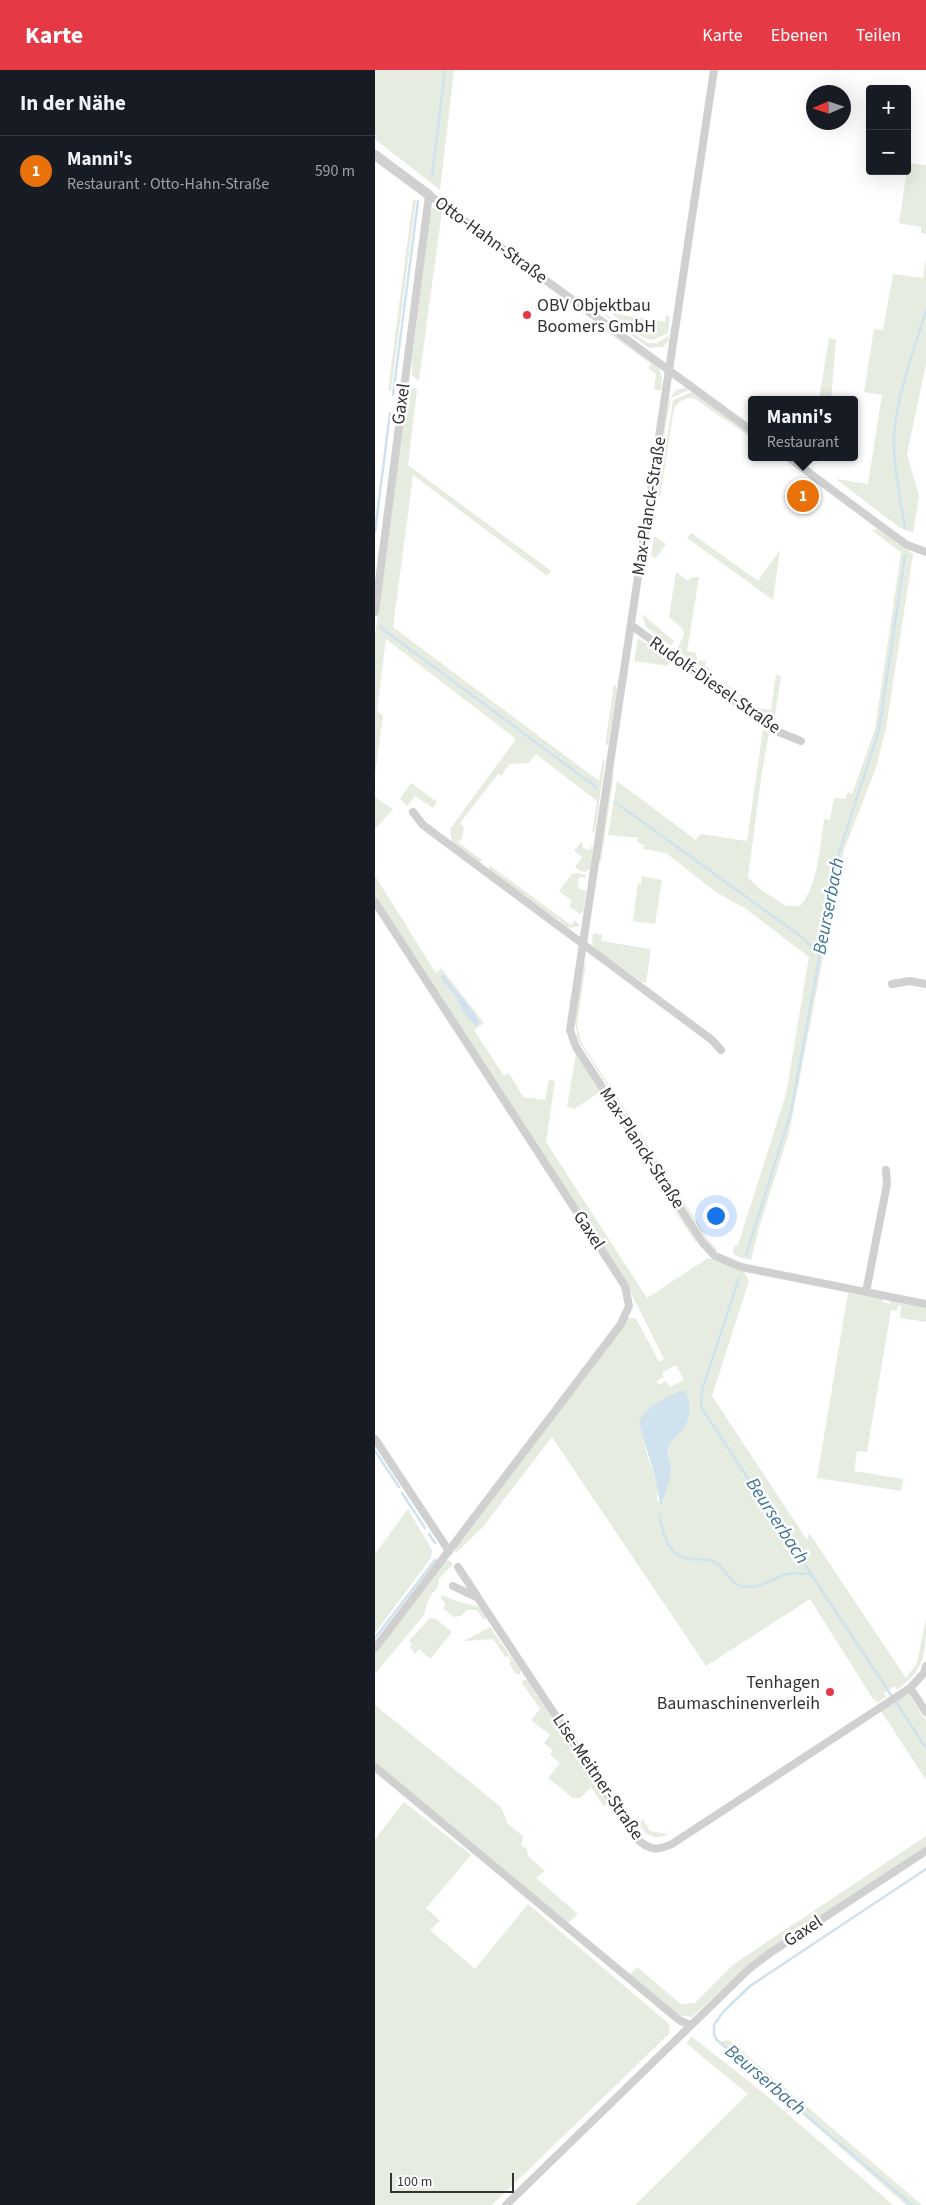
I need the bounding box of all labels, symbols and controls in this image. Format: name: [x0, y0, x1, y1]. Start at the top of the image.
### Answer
text: Karte: [25, 18, 83, 53]
text: Karte: [702, 23, 743, 48]
text: Ebenen: [771, 23, 828, 48]
text: Teilen: [856, 23, 901, 48]
north arrow: [806, 85, 851, 130]
map controls: [866, 85, 911, 175]
button: +: [866, 85, 911, 130]
text: In der Nähe: [20, 88, 126, 118]
button: −: [866, 130, 911, 175]
text: Manni's: [67, 146, 132, 173]
text: 1: [32, 160, 40, 182]
text: 590 m: [315, 160, 355, 182]
text: Restaurant · Otto-Hahn-Straße: [67, 173, 269, 195]
street label: Otto-Hahn-Straße: [429, 190, 553, 290]
place label: OBV Objektbau Boomers GmbH: [537, 293, 656, 339]
marker: OBV Objektbau Boomers GmbH: [521, 309, 533, 321]
street label: Gaxel: [386, 382, 416, 426]
popup: [748, 396, 858, 461]
text: Manni's: [767, 404, 832, 431]
text: Restaurant: [767, 431, 839, 453]
street label: Max-Planck-Straße: [626, 435, 672, 577]
pin: 1: [787, 477, 819, 515]
street label: Rudolf-Diesel-Straße: [644, 630, 786, 740]
water label: Beurserbach: [806, 855, 852, 957]
street label: Max-Planck-Straße: [593, 1082, 691, 1214]
your location: [703, 1203, 729, 1229]
street label: Gaxel: [567, 1206, 611, 1254]
water label: Beurserbach: [739, 1473, 815, 1569]
place label: Tenhagen Baumaschinenverleih: [657, 1670, 820, 1716]
marker: Tenhagen Baumaschinenverleih: [824, 1686, 836, 1698]
street label: Lise-Meitner-Straße: [546, 1709, 650, 1845]
street label: Gaxel: [779, 1909, 827, 1953]
water label: Beurserbach: [719, 2038, 811, 2122]
scale bar: [390, 2170, 514, 2193]
text: 100 m: [397, 2172, 432, 2192]

